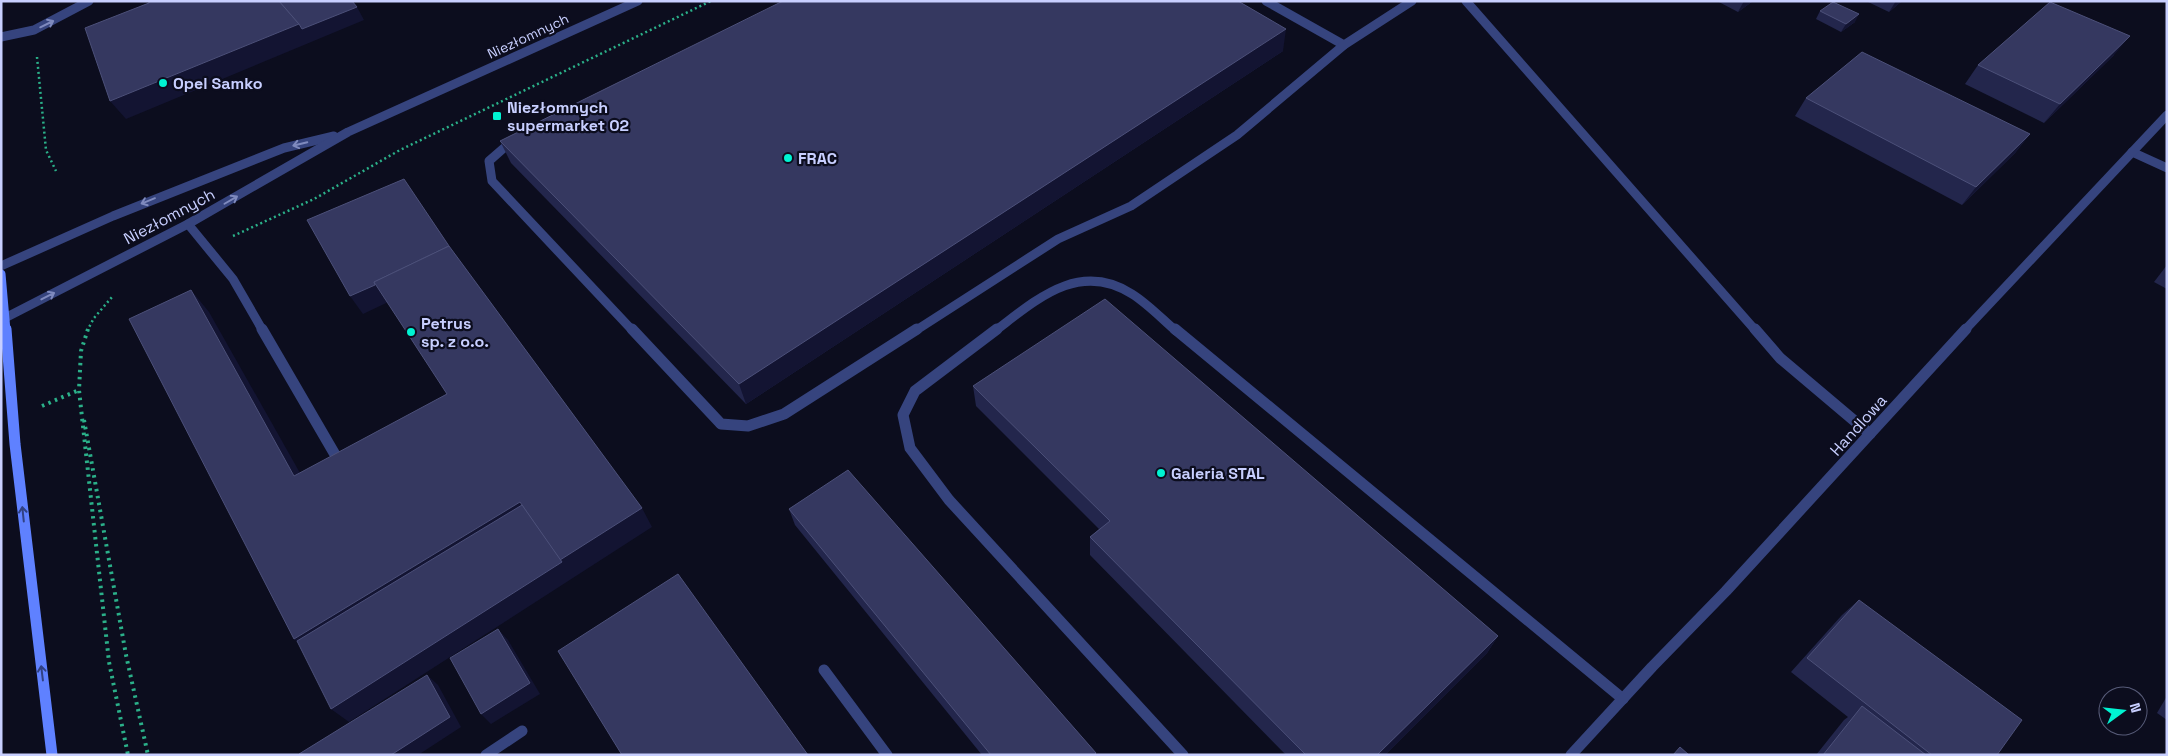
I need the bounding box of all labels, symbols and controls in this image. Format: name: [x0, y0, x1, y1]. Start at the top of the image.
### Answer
street label: Niezłomnych: [484, 9, 572, 63]
one-way arrow: [39, 19, 54, 28]
place label: Opel Samko: [173, 73, 263, 94]
marker: Opel Samko: [157, 77, 169, 89]
place label: Niezłomnych supermarket 02: [507, 97, 629, 136]
marker: Niezłomnych supermarket 02: [491, 110, 503, 122]
one-way arrow: [293, 140, 309, 149]
place label: FRAC: [798, 148, 837, 169]
marker: FRAC: [782, 152, 794, 164]
street label: Niezłomnych: [120, 184, 218, 249]
one-way arrow: [223, 195, 238, 205]
one-way arrow: [141, 197, 156, 207]
one-way arrow: [40, 291, 55, 300]
place label: Petrus sp. z o.o.: [421, 313, 489, 352]
marker: Petrus sp. z o.o.: [405, 326, 417, 338]
street label: Handlowa: [1825, 390, 1891, 460]
place label: Galeria STAL: [1171, 463, 1265, 484]
marker: Galeria STAL: [1155, 467, 1167, 479]
one-way arrow: [18, 506, 28, 522]
one-way arrow: [37, 666, 47, 682]
north arrow: [2098, 686, 2148, 736]
text: N: [2126, 701, 2145, 715]

